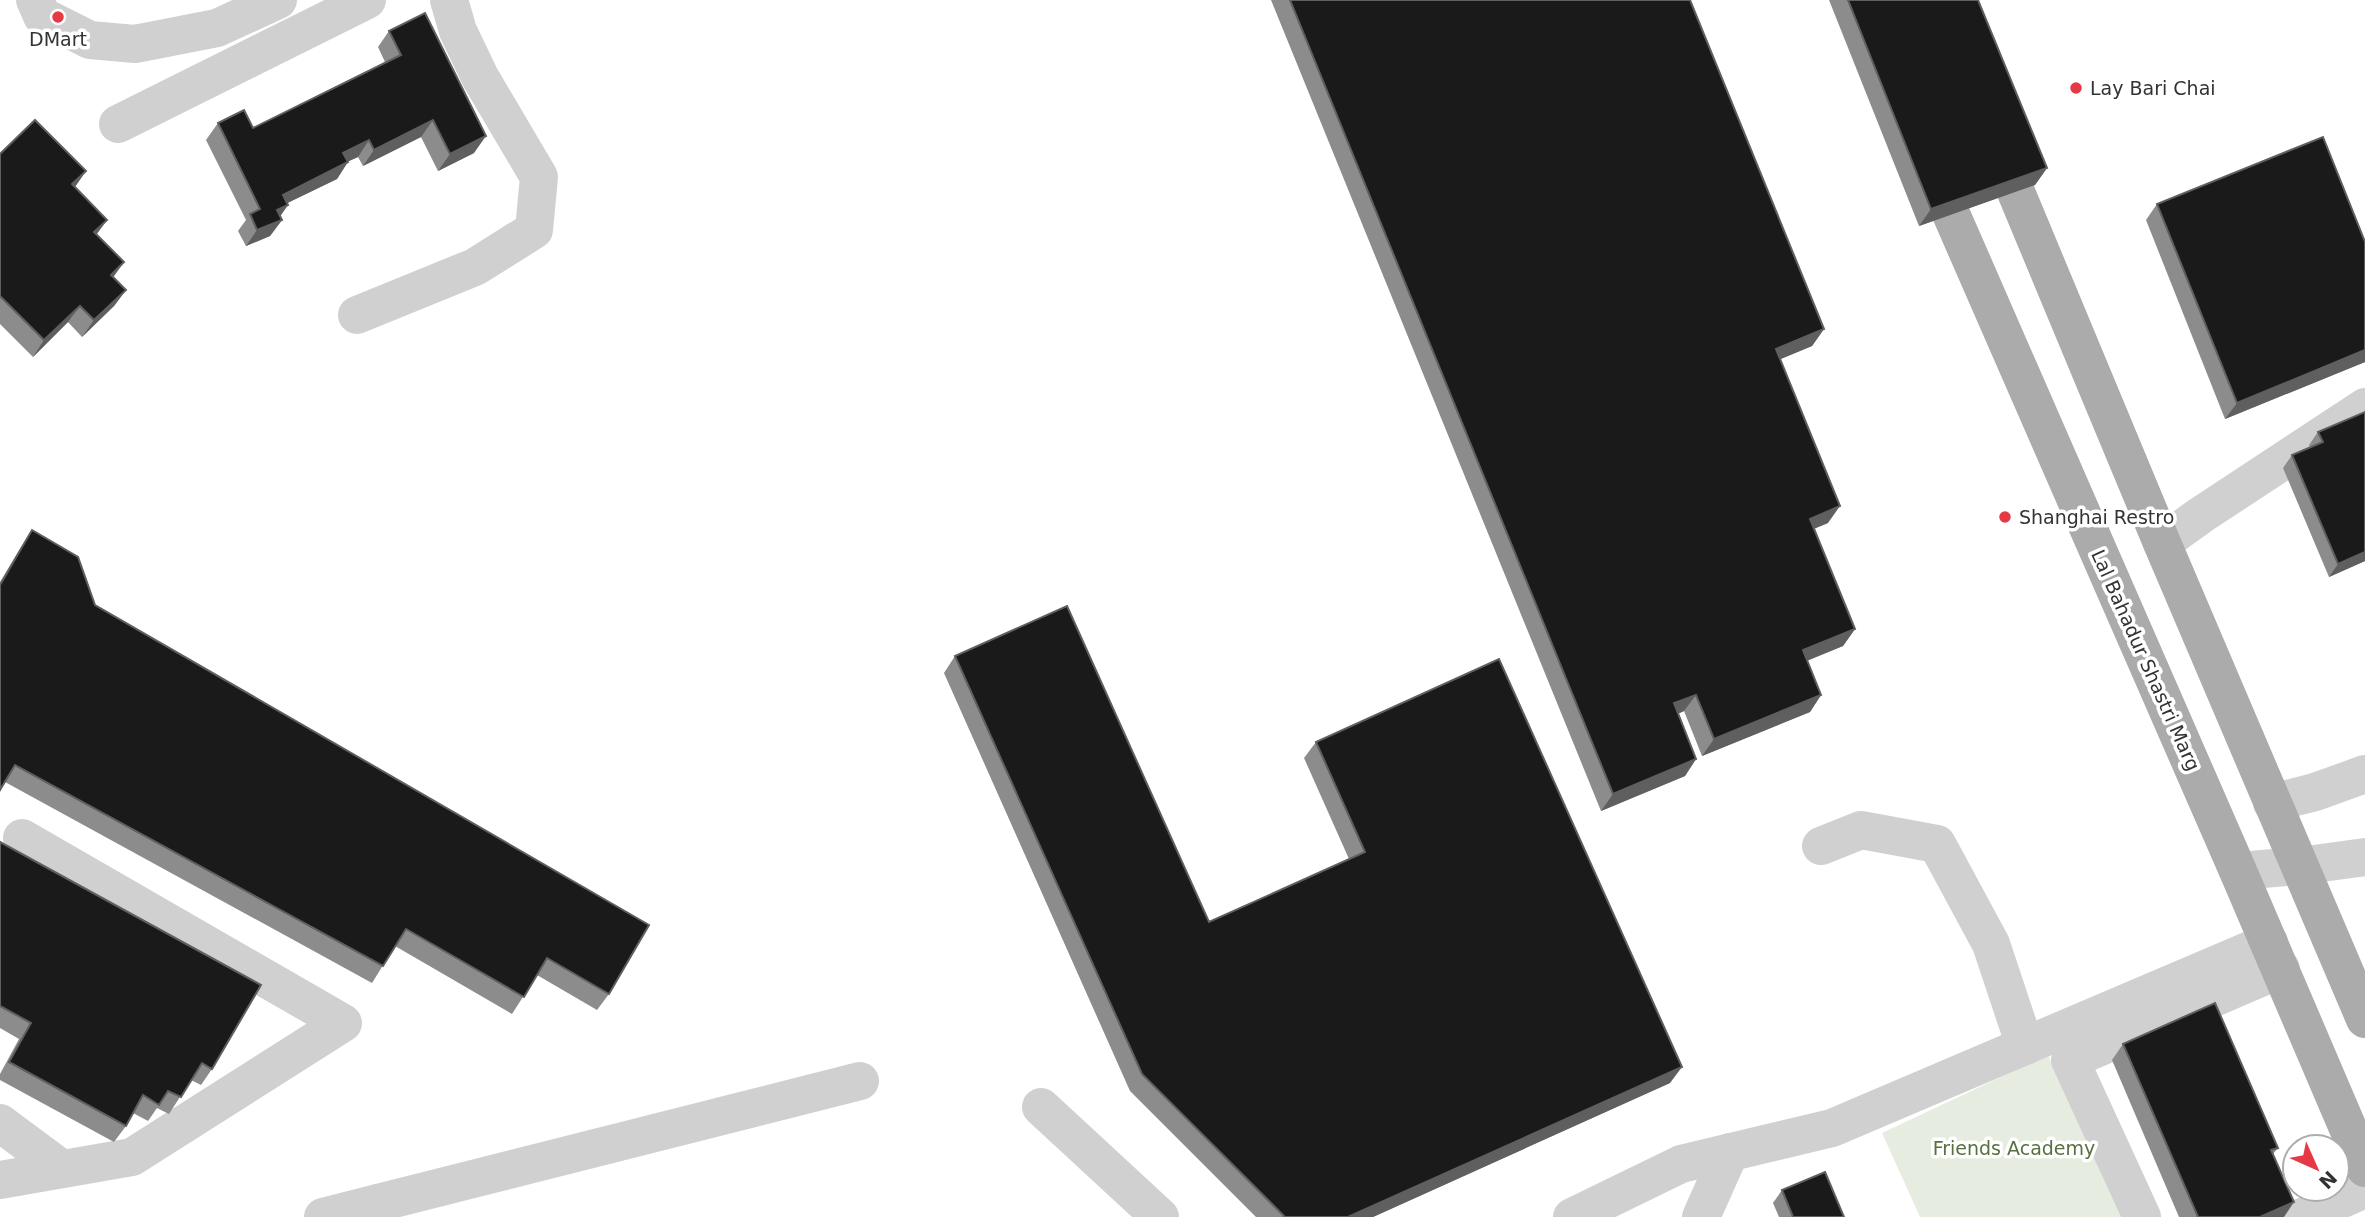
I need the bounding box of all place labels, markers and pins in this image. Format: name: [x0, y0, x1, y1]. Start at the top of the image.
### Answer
marker: DMart: [50, 9, 66, 25]
place label: DMart: [29, 28, 87, 50]
place label: Lay Bari Chai: [2090, 77, 2216, 99]
marker: Lay Bari Chai: [2068, 80, 2084, 96]
place label: Shanghai Restro: [2019, 506, 2174, 528]
marker: Shanghai Restro: [1997, 509, 2013, 525]

